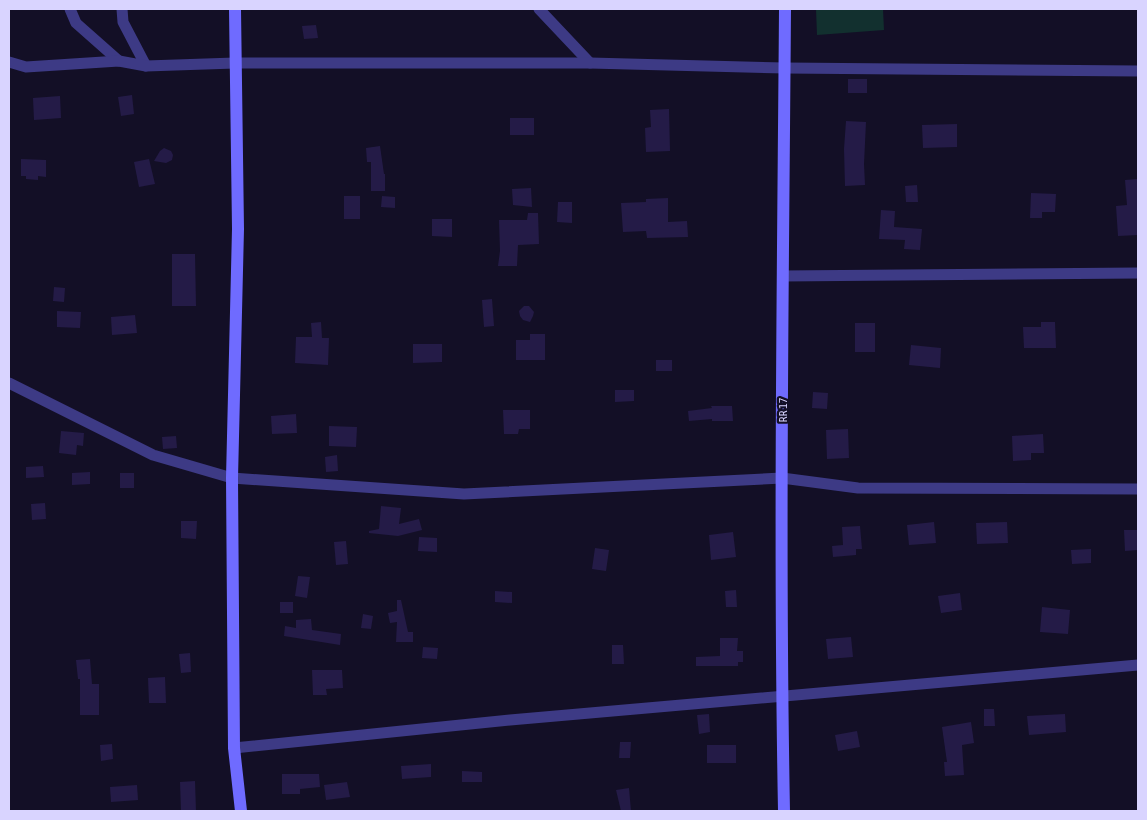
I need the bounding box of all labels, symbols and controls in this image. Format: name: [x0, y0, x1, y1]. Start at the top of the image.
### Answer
street label: RR 17: [776, 397, 790, 422]

